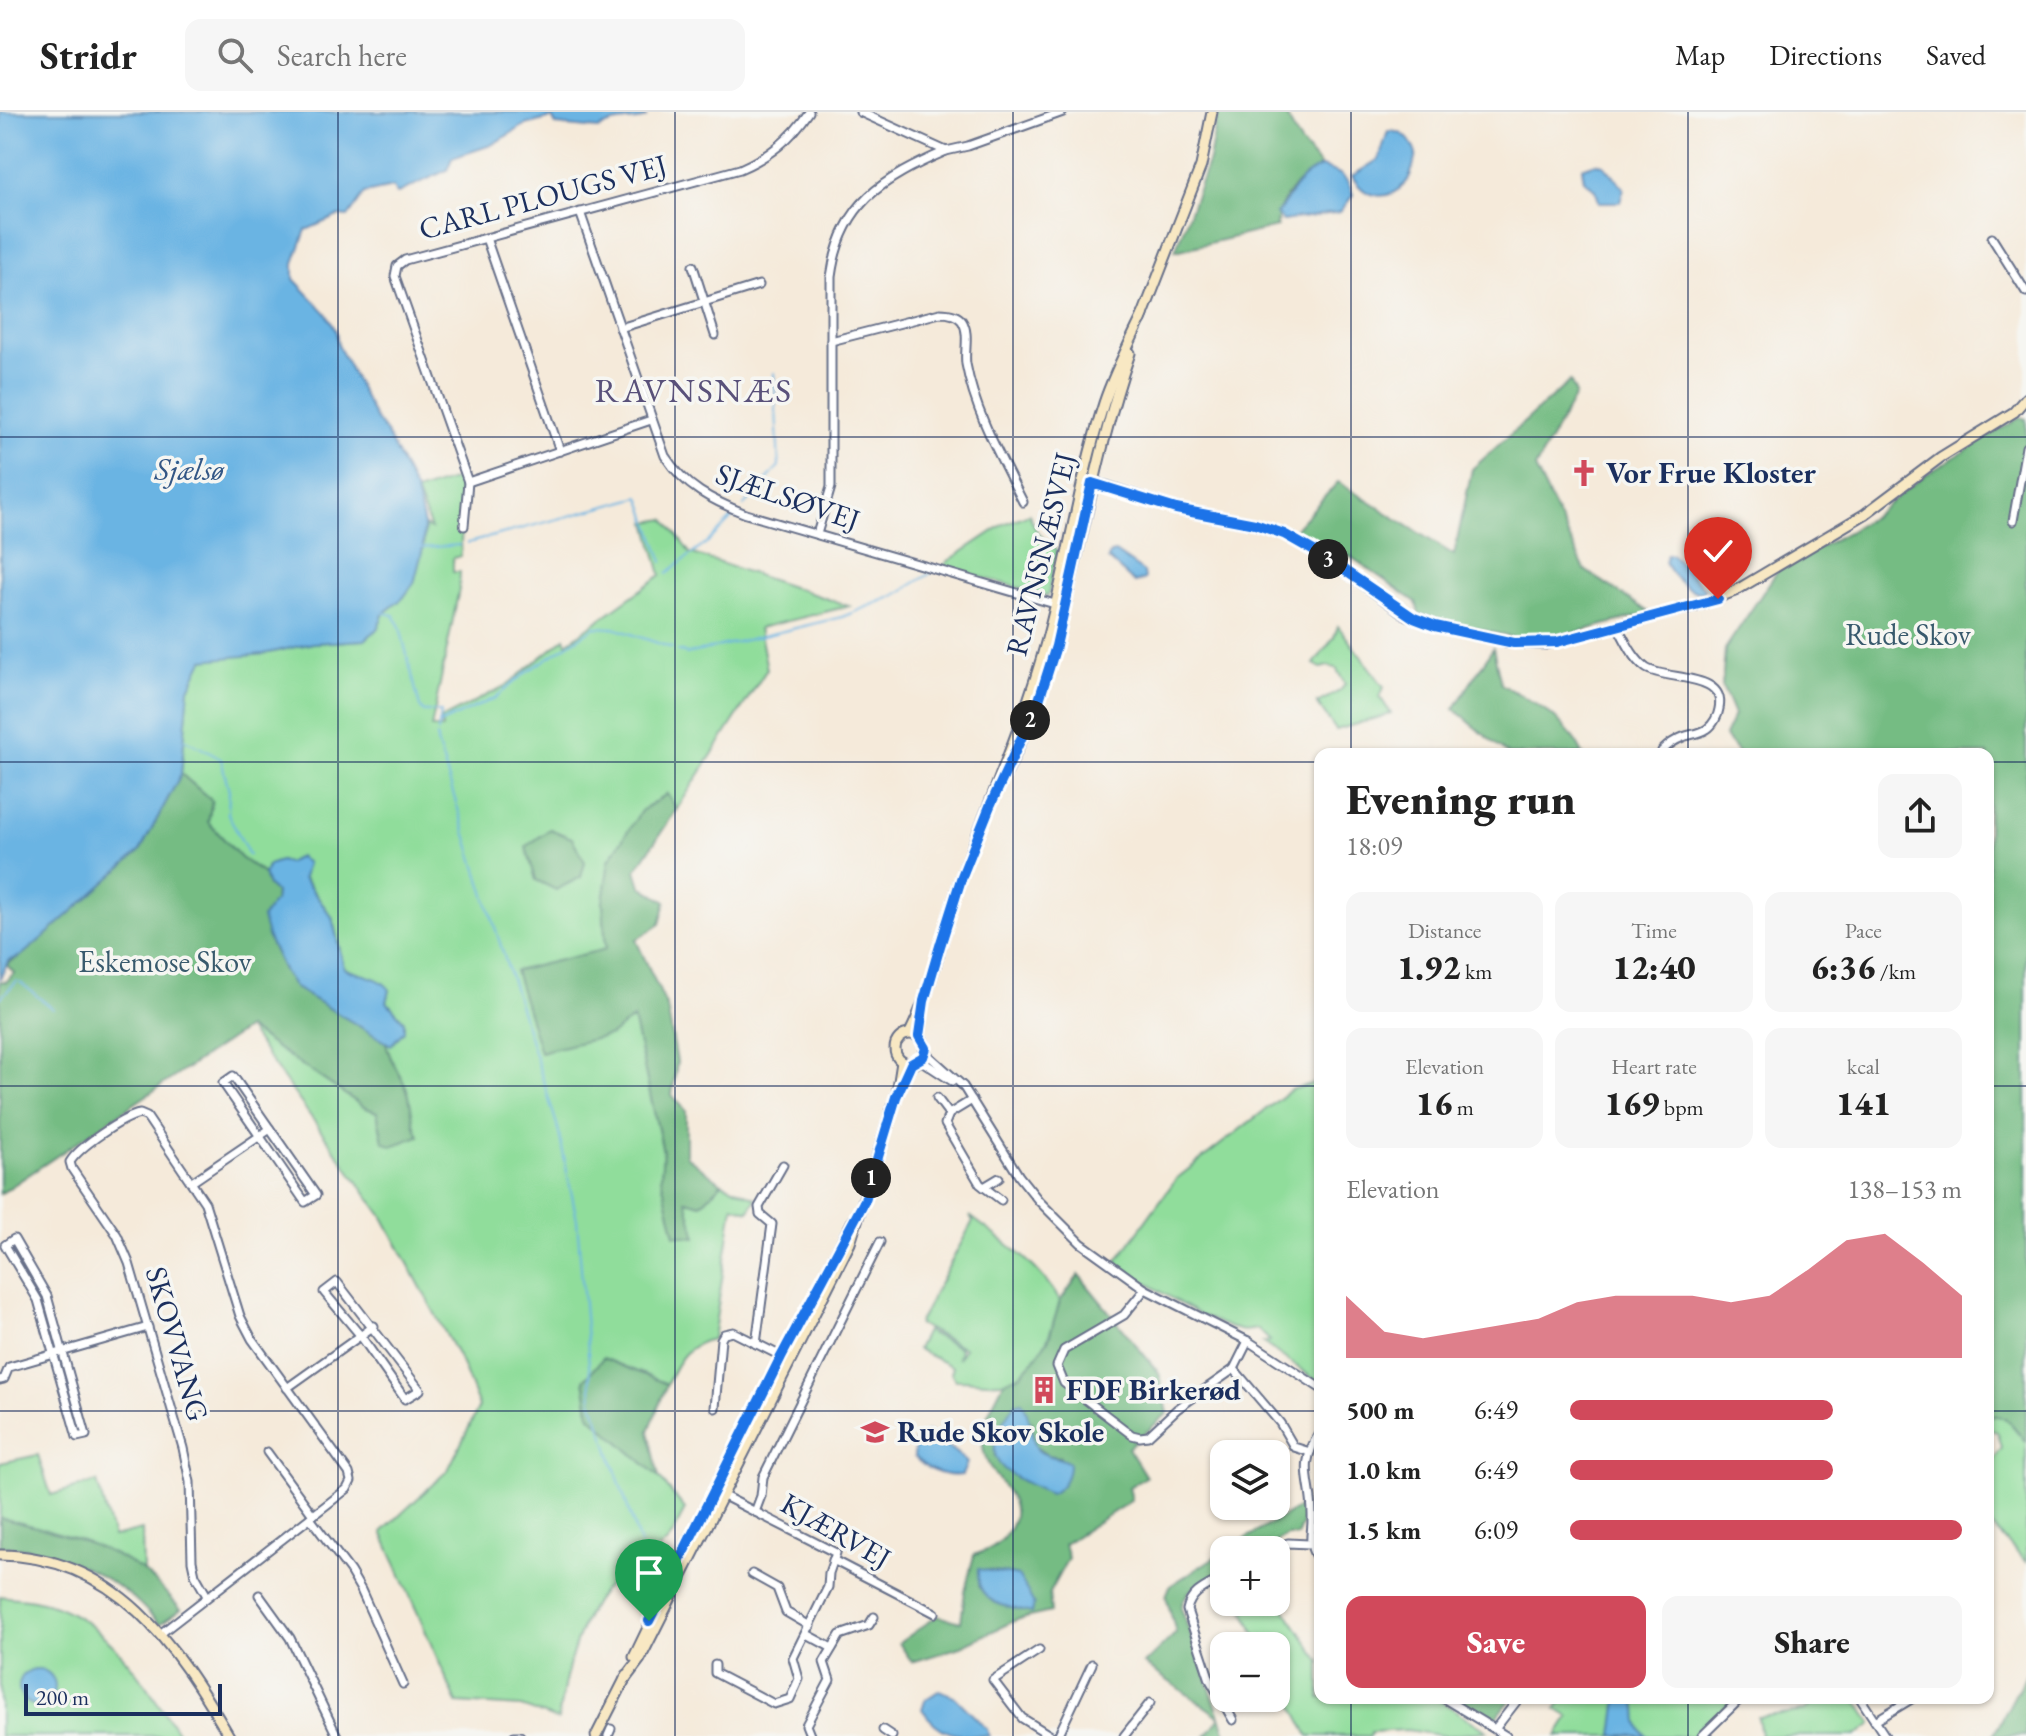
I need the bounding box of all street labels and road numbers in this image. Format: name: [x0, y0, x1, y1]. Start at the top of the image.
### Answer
street label: CARL PLOUGS VEJ: [415, 145, 671, 248]
street label: RAVNSNÆSVEJ: [996, 448, 1085, 660]
street label: SJÆLSØVEJ: [711, 454, 865, 539]
street label: SKOVVANG: [137, 1262, 218, 1426]
street label: KJÆRVEJ: [774, 1483, 898, 1578]

